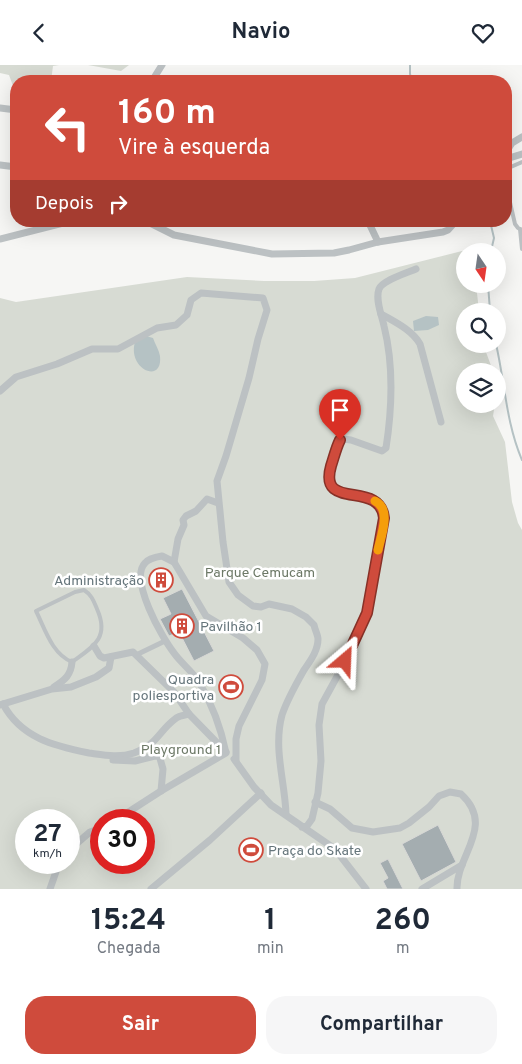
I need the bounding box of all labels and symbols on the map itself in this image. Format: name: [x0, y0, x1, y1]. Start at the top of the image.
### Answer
north arrow: [456, 243, 506, 293]
pin: [319, 389, 361, 440]
park label: Parque Cemucam: [205, 565, 315, 582]
building icon: Administração: [148, 567, 174, 593]
place label: Administração: [54, 573, 144, 590]
building icon: Pavilhão 1: [169, 613, 195, 639]
place label: Pavilhão 1: [200, 619, 262, 636]
position arrow: [318, 634, 370, 686]
place label: Quadra poliesportiva: [133, 672, 214, 705]
sports icon: Quadra poliesportiva: [218, 674, 244, 700]
park label: Playground 1: [141, 742, 221, 759]
speed limit sign: 30: [90, 809, 155, 874]
sports icon: Praça do Skate: [238, 837, 264, 863]
place label: Praça do Skate: [268, 843, 361, 860]

